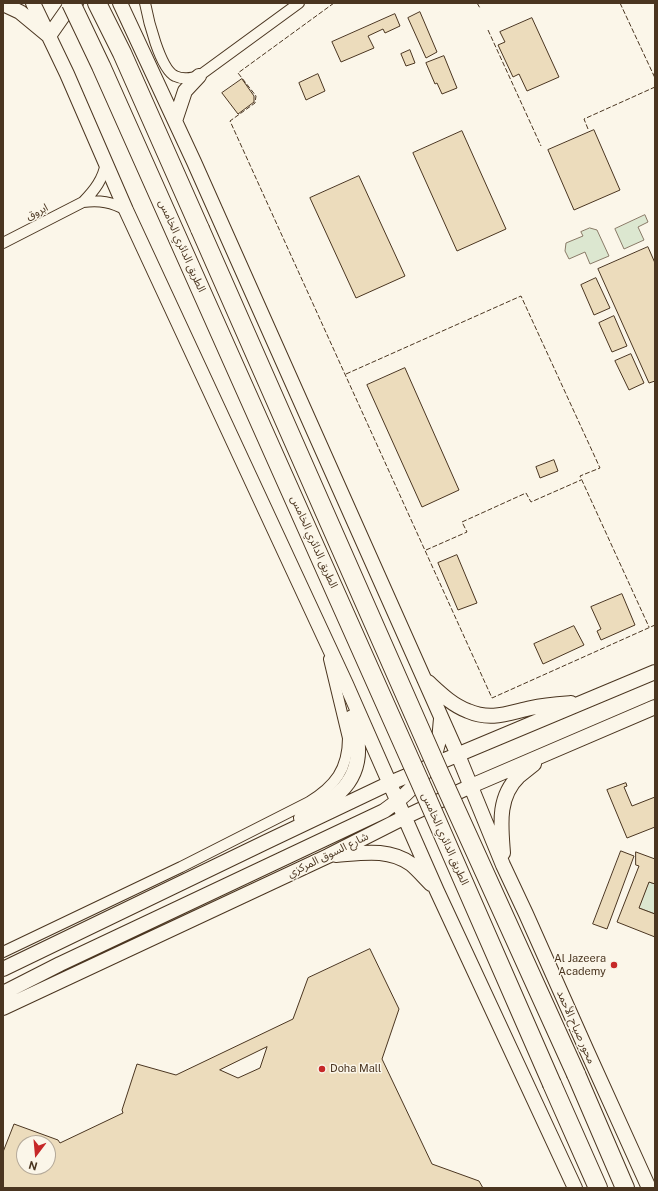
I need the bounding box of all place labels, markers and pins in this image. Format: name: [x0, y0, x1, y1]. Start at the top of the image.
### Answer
place label: Al Jazeera Academy: [554, 952, 606, 978]
marker: Al Jazeera Academy: [609, 960, 619, 970]
place label: Doha Mall: [330, 1062, 381, 1076]
marker: Doha Mall: [317, 1064, 327, 1074]

